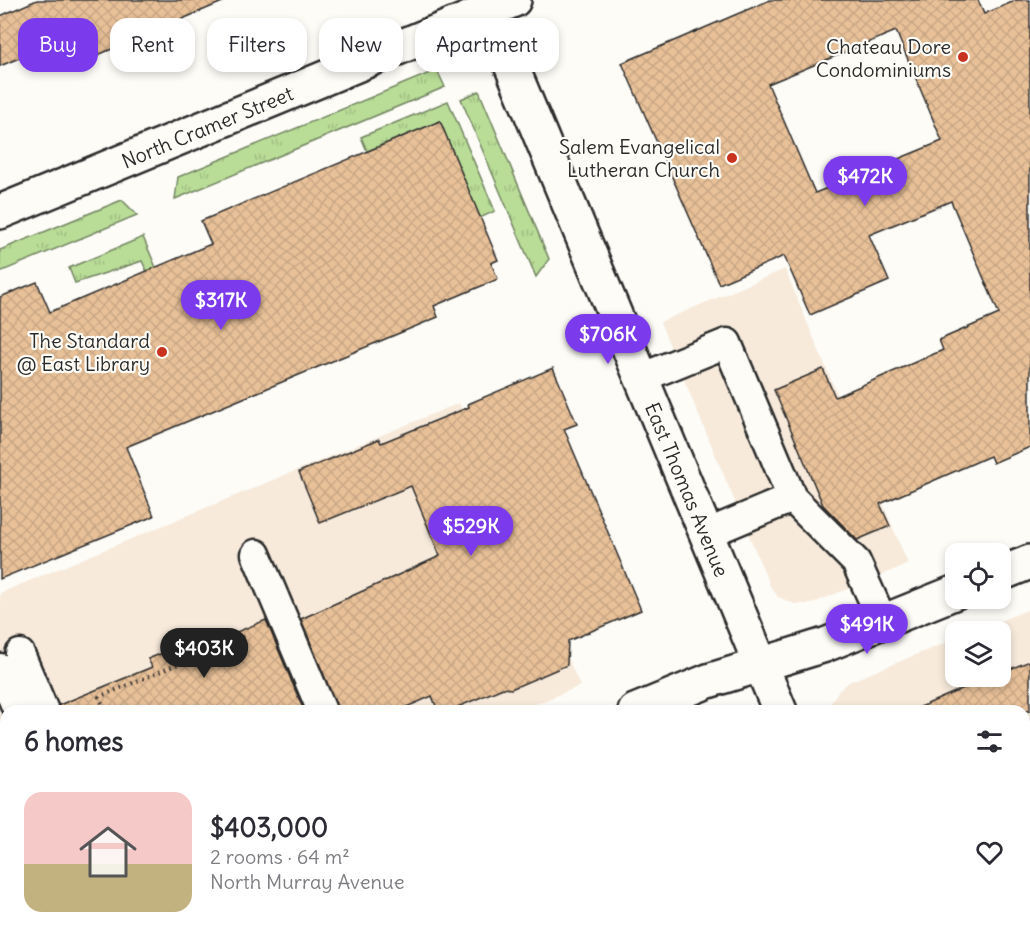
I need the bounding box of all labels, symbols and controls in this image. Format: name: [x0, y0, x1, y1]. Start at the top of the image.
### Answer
chip: Buy: [18, 18, 98, 72]
chip: Rent: [110, 18, 195, 72]
chip: Filters: [207, 18, 307, 72]
chip: New: [319, 18, 403, 72]
chip: Apartment: [415, 18, 559, 72]
place label: Chateau Dore Condominiums: [816, 34, 951, 82]
marker: Chateau Dore Condominiums: [956, 50, 970, 64]
street label: North Cramer Street: [118, 80, 297, 173]
place label: Salem Evangelical Lutheran Church: [559, 134, 720, 182]
marker: Salem Evangelical Lutheran Church: [725, 151, 739, 165]
pin: $472K: [823, 156, 907, 207]
text: $472K: [837, 163, 893, 188]
pin: $317K: [179, 280, 263, 331]
text: $317K: [195, 287, 247, 312]
pin: $706K: [566, 314, 650, 365]
text: $706K: [579, 321, 637, 346]
place label: The Standard @ East Library: [16, 328, 150, 376]
marker: The Standard @ East Library: [155, 345, 169, 359]
street label: East Thomas Avenue: [640, 398, 735, 580]
pin: $529K: [429, 506, 513, 557]
text: $529K: [442, 513, 500, 538]
map controls: [945, 543, 1011, 687]
button: locate: [945, 543, 1011, 609]
pin: $491K: [825, 604, 909, 655]
text: $491K: [840, 611, 894, 636]
button: layers: [945, 621, 1011, 687]
pin: $403K: [162, 628, 246, 679]
text: $403K: [174, 635, 234, 660]
text: 6 homes: [24, 725, 123, 758]
icon: filters: [973, 725, 1006, 758]
text: $403,000: [210, 811, 328, 844]
icon: home: [72, 816, 144, 888]
icon: heart: [973, 836, 1006, 869]
text: 2 rooms · 64 m²: [210, 844, 350, 869]
text: North Murray Avenue: [210, 869, 404, 894]

